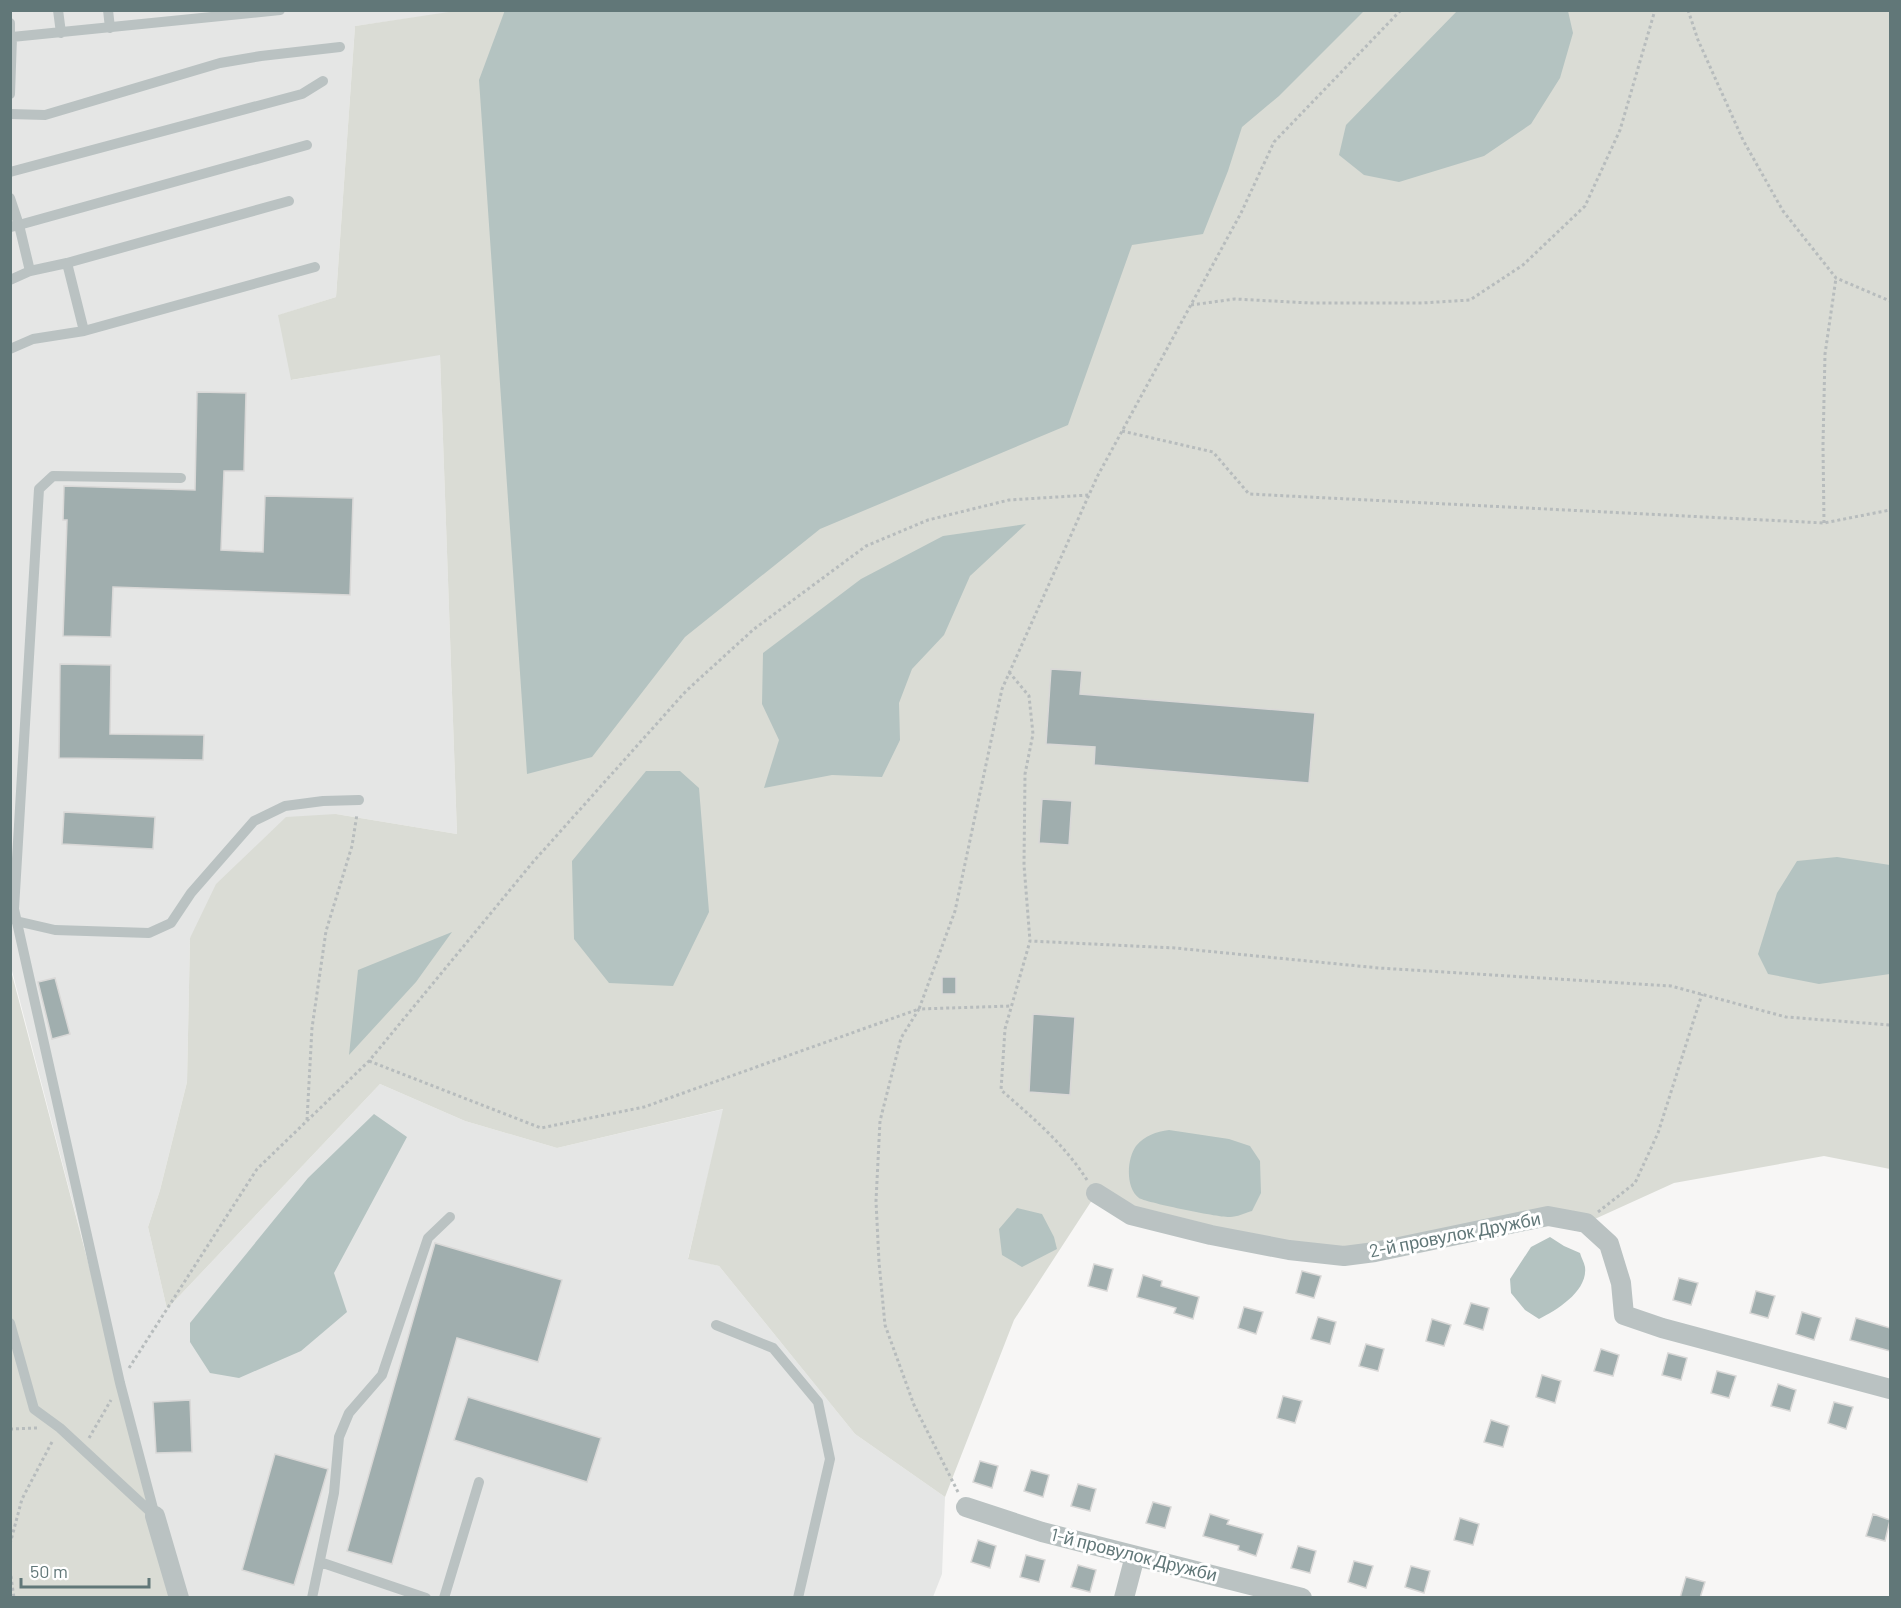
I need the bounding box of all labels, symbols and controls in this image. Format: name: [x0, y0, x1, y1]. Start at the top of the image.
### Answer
street label: 2-й провулок Дружби: [1367, 1207, 1542, 1261]
street label: 1-й провулок Дружби: [1049, 1523, 1220, 1585]
scale bar: [21, 1551, 148, 1589]
text: 50 m: [30, 1560, 68, 1582]

